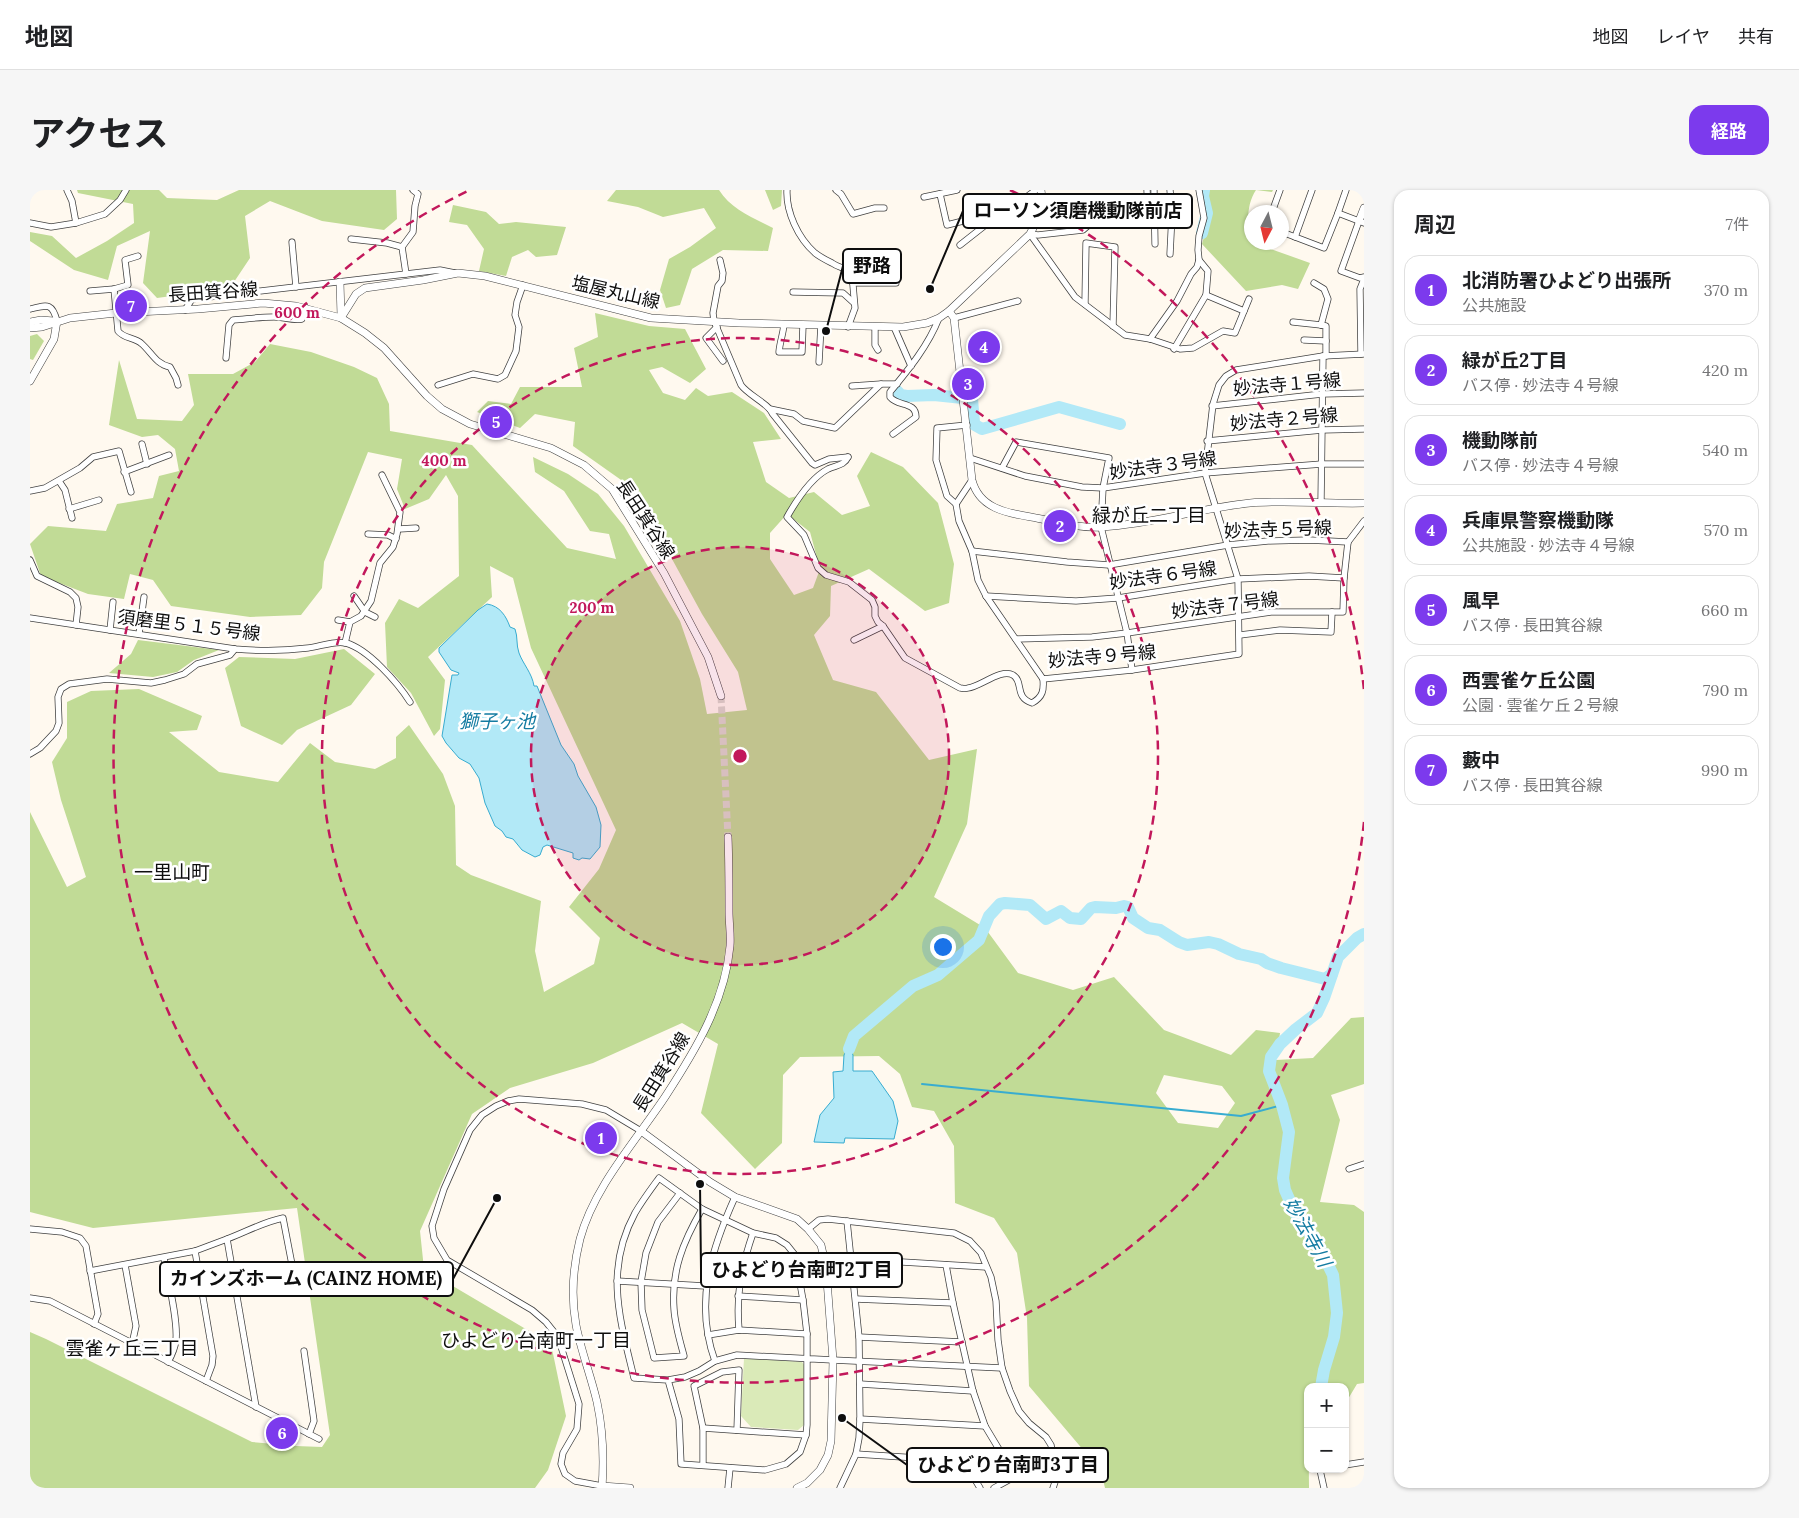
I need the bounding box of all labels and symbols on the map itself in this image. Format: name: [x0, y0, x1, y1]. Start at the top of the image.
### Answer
callout: ローソン須磨機動隊前店: [963, 194, 1192, 228]
text: ローソン須磨機動隊前店: [973, 198, 1183, 222]
north arrow: [1244, 205, 1289, 250]
callout: 野路: [843, 249, 901, 283]
text: 野路: [853, 253, 891, 277]
street label: 塩屋丸山線: [570, 271, 662, 313]
street label: 長田箕谷線: [167, 277, 259, 307]
pin: 7: [115, 287, 147, 325]
text: 600 m: [274, 303, 320, 322]
pin: 4: [968, 328, 1000, 366]
pin: 3: [952, 365, 984, 403]
street label: 妙法寺１号線: [1232, 368, 1342, 400]
pin: 5: [480, 403, 512, 441]
street label: 妙法寺２号線: [1229, 403, 1339, 435]
street label: 妙法寺３号線: [1108, 446, 1218, 484]
text: 400 m: [421, 451, 467, 470]
street label: 長田箕谷線: [612, 475, 680, 563]
district label: 緑が丘二丁目: [1092, 503, 1206, 527]
pin: 2: [1044, 507, 1076, 545]
street label: 妙法寺５号線: [1224, 516, 1332, 542]
street label: 妙法寺６号線: [1108, 556, 1218, 594]
street label: 妙法寺７号線: [1170, 587, 1280, 623]
text: 200 m: [570, 598, 615, 617]
street label: 須磨里５１５号線: [116, 605, 262, 645]
street label: 妙法寺９号線: [1047, 640, 1157, 672]
water label: 獅子ヶ池: [459, 709, 537, 733]
centre of rings: [731, 747, 749, 765]
district label: 一里山町: [134, 860, 210, 884]
your location: [930, 934, 956, 960]
street label: 長田箕谷線: [627, 1028, 695, 1116]
pin: 1: [585, 1119, 617, 1157]
water label: 妙法寺川: [1279, 1193, 1338, 1273]
callout: ひよどり台南町2丁目: [701, 1253, 902, 1287]
text: ひよどり台南町2丁目: [711, 1257, 893, 1281]
callout: カインズホーム (CAINZ HOME): [160, 1262, 453, 1296]
text: カインズホーム (CAINZ HOME): [170, 1266, 442, 1291]
district label: ひよどり台南町一丁目: [441, 1328, 631, 1352]
district label: 雲雀ヶ丘三丁目: [65, 1336, 199, 1360]
pin: 6: [266, 1414, 298, 1452]
callout: ひよどり台南町3丁目: [907, 1448, 1108, 1482]
text: ひよどり台南町3丁目: [917, 1452, 1099, 1476]

